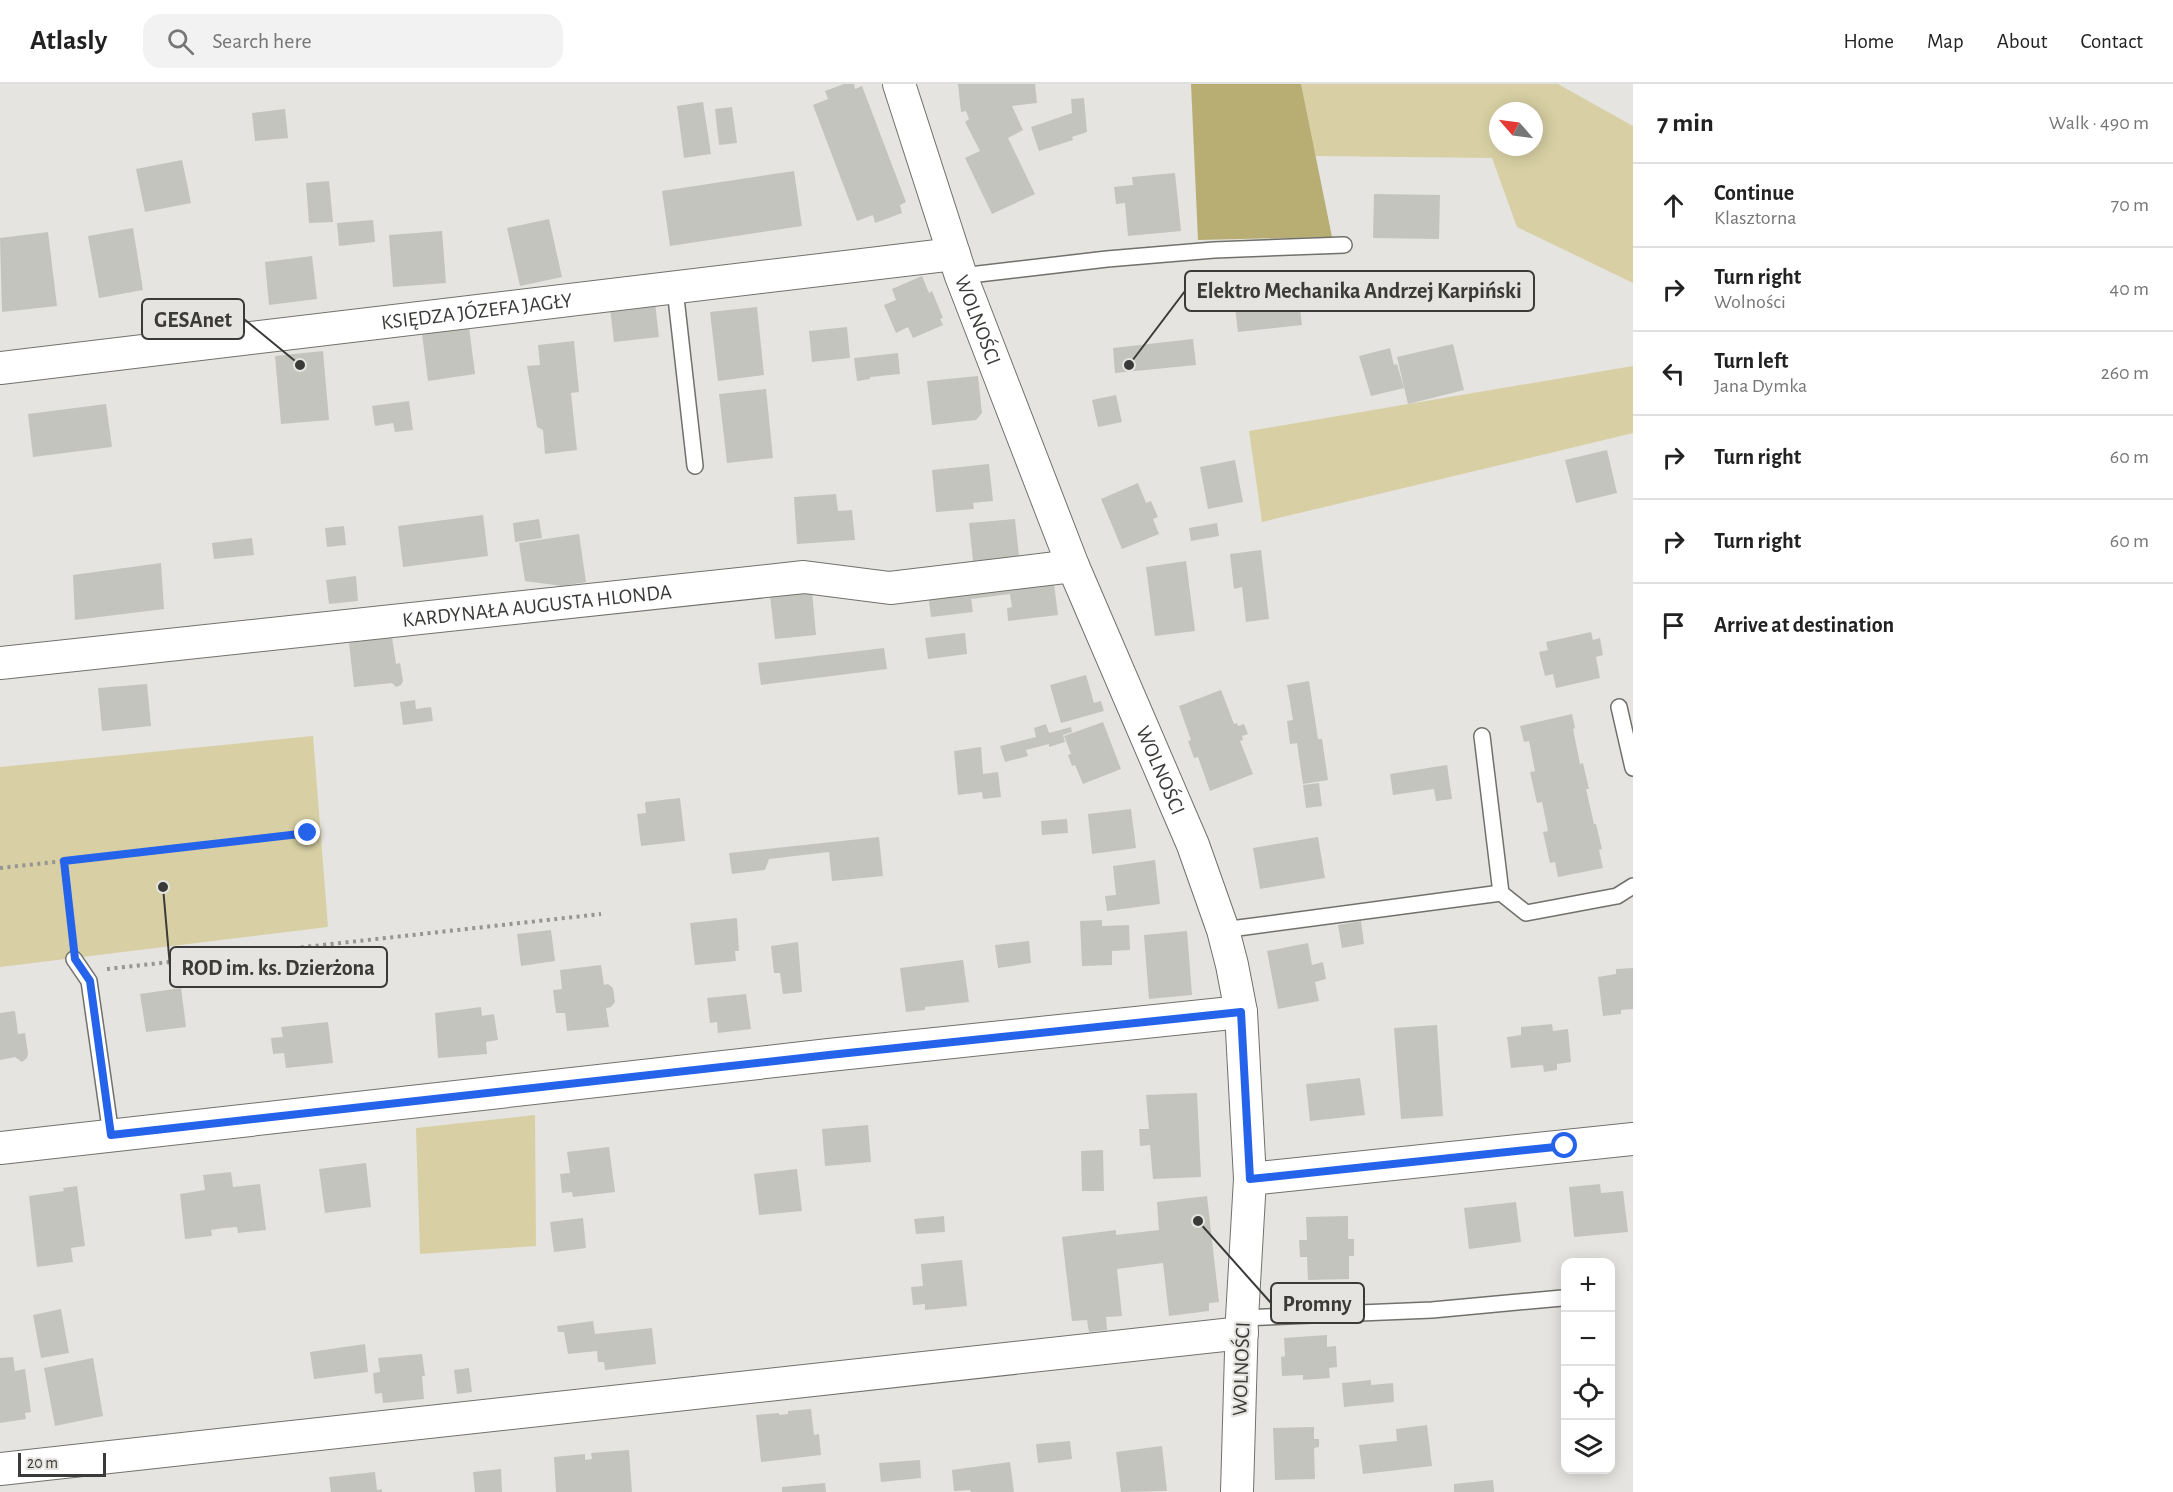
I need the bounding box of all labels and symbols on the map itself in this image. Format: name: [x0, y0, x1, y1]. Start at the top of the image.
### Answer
north arrow: [1489, 102, 1543, 156]
callout: Elektro Mechanika Andrzej Karpiński: [1185, 271, 1534, 311]
street label: WOLNOŚCI: [951, 272, 1004, 368]
text: Elektro Mechanika Andrzej Karpiński: [1196, 280, 1522, 303]
street label: KSIĘDZA JÓZEFA JAGŁY: [380, 290, 573, 333]
callout: GESAnet: [142, 299, 244, 339]
text: GESAnet: [154, 309, 232, 331]
street label: KARDYNAŁA AUGUSTA HLONDA: [401, 581, 673, 631]
street label: WOLNOŚCI: [1132, 723, 1189, 818]
route end: [294, 819, 320, 845]
callout: ROD im. ks. Dzierżona: [170, 947, 387, 987]
text: ROD im. ks. Dzierżona: [181, 957, 375, 979]
route start: [1551, 1132, 1577, 1158]
callout: Promny: [1271, 1283, 1364, 1323]
text: Promny: [1282, 1293, 1352, 1316]
street label: WOLNOŚCI: [1226, 1321, 1254, 1416]
scale bar: [18, 1450, 106, 1478]

